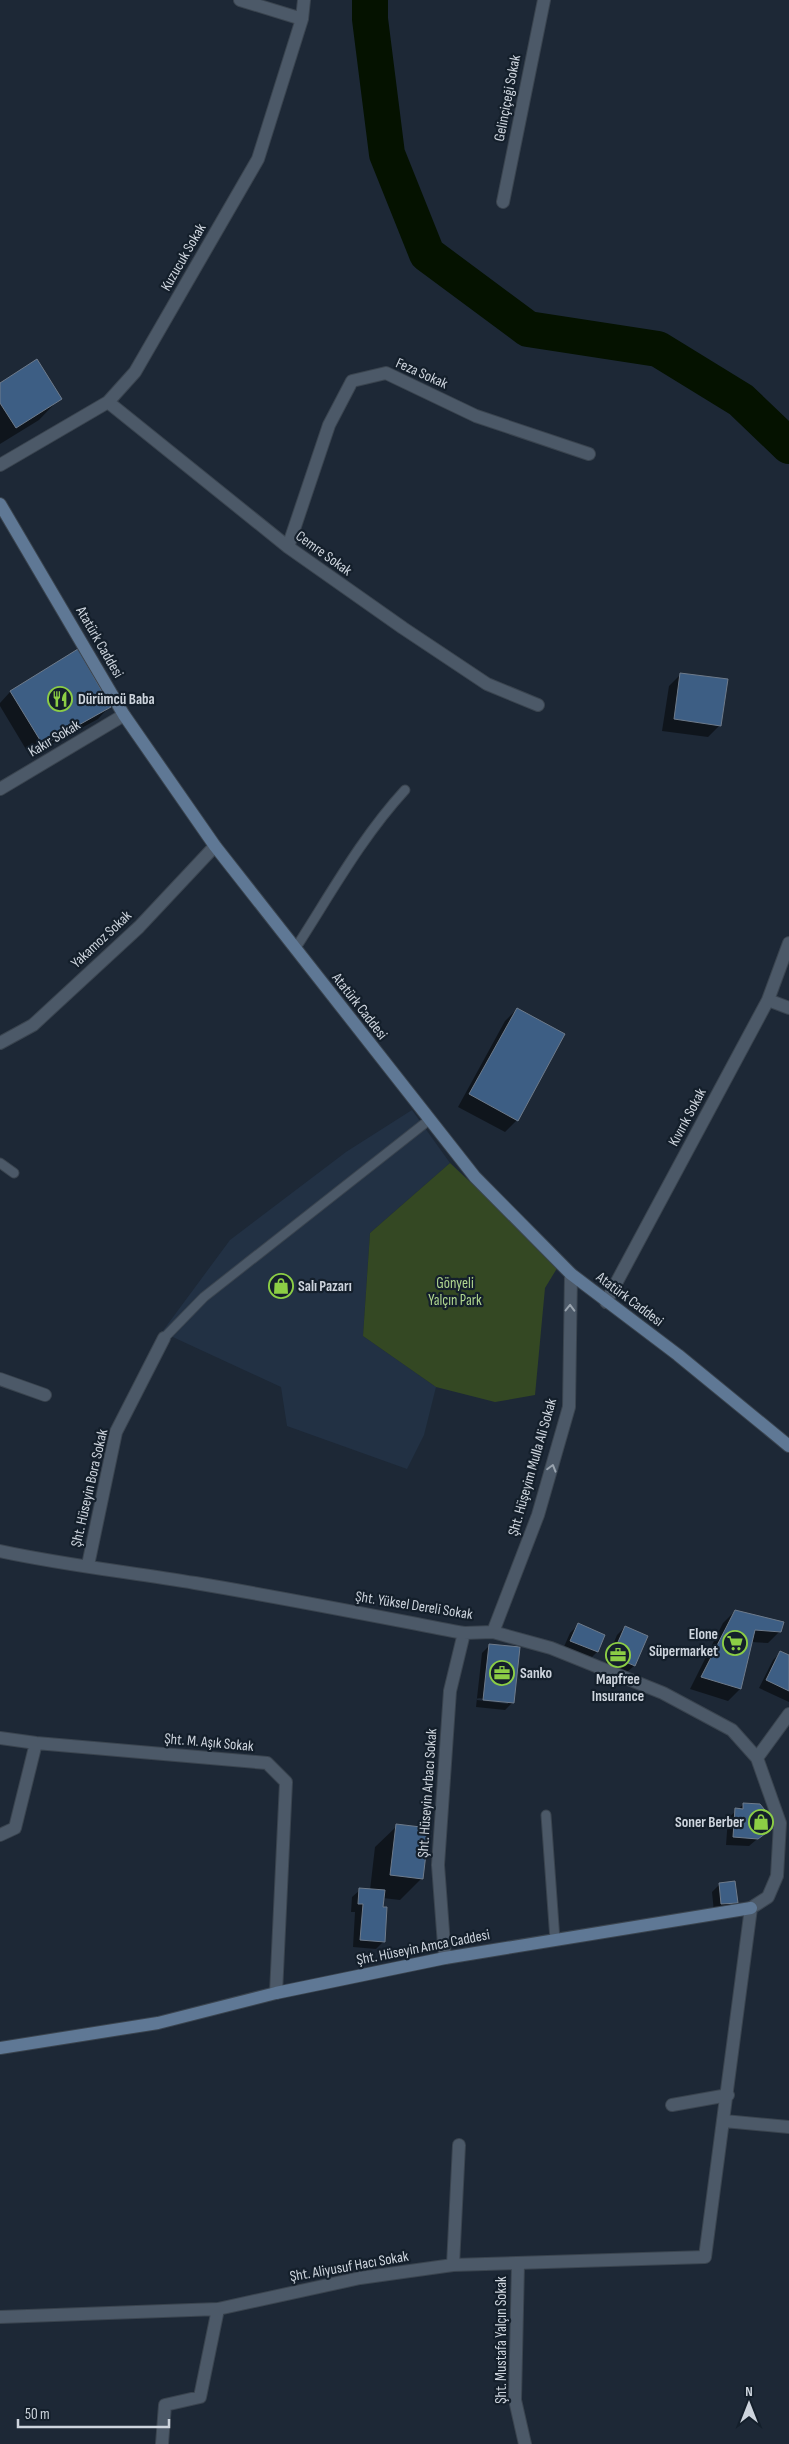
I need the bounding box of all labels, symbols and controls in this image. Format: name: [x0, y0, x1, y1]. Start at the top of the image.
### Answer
street label: Gelinçiçeği Sokak: [490, 53, 525, 143]
street label: Kuzucuk Sokak: [157, 220, 210, 294]
street label: Feza Sokak: [393, 354, 451, 393]
street label: Cemre Sokak: [292, 527, 356, 580]
street label: Atatürk Caddesi: [71, 602, 128, 682]
restaurant icon: Dürümcü Baba: [47, 686, 73, 712]
place label: Dürümcü Baba: [78, 690, 155, 709]
street label: Kakır Sokak: [25, 715, 84, 761]
street label: Yakamoz Sokak: [67, 906, 136, 972]
street label: Atatürk Caddesi: [327, 968, 392, 1044]
street label: Kıvırık Sokak: [664, 1085, 711, 1150]
street label: Atatürk Caddesi: [591, 1267, 667, 1331]
shop icon: Salı Pazarı: [268, 1273, 294, 1299]
park label: Gönyeli Yalçın Park: [428, 1274, 482, 1310]
place label: Salı Pazarı: [298, 1277, 352, 1296]
one-way arrow: [565, 1304, 575, 1312]
street label: Şht. Hüşeyim Mulla Ali Sokak: [504, 1396, 561, 1538]
street label: Şht. Hüseyin Bora Sokak: [67, 1427, 112, 1549]
one-way arrow: [546, 1464, 556, 1473]
street label: Şht. Yüksel Dereli Sokak: [354, 1587, 474, 1624]
place label: Elone Süpermarket: [649, 1625, 718, 1661]
supermarket icon: Elone Süpermarket: [722, 1630, 748, 1656]
office icon: Mapfree Insurance: [605, 1642, 631, 1668]
office icon: Sanko: [489, 1660, 515, 1686]
place label: Sanko: [520, 1664, 552, 1683]
place label: Mapfree Insurance: [592, 1670, 644, 1706]
street label: Şht. Hüseyin Arbacı Sokak: [414, 1728, 442, 1858]
street label: Şht. M. Aşık Sokak: [163, 1729, 255, 1756]
shop icon: Soner Berber: [748, 1809, 774, 1835]
place label: Soner Berber: [675, 1813, 744, 1832]
street label: Şht. Hüseyin Amca Caddesi: [355, 1925, 492, 1970]
street label: Şht. Aliyusuf Hacı Sokak: [288, 2247, 410, 2286]
street label: Şht. Mustafa Yalçın Sokak: [492, 2276, 511, 2404]
north arrow: [724, 2379, 774, 2429]
text: N: [745, 2383, 753, 2400]
scale bar: [18, 2396, 169, 2428]
text: 50 m: [25, 2405, 50, 2424]

